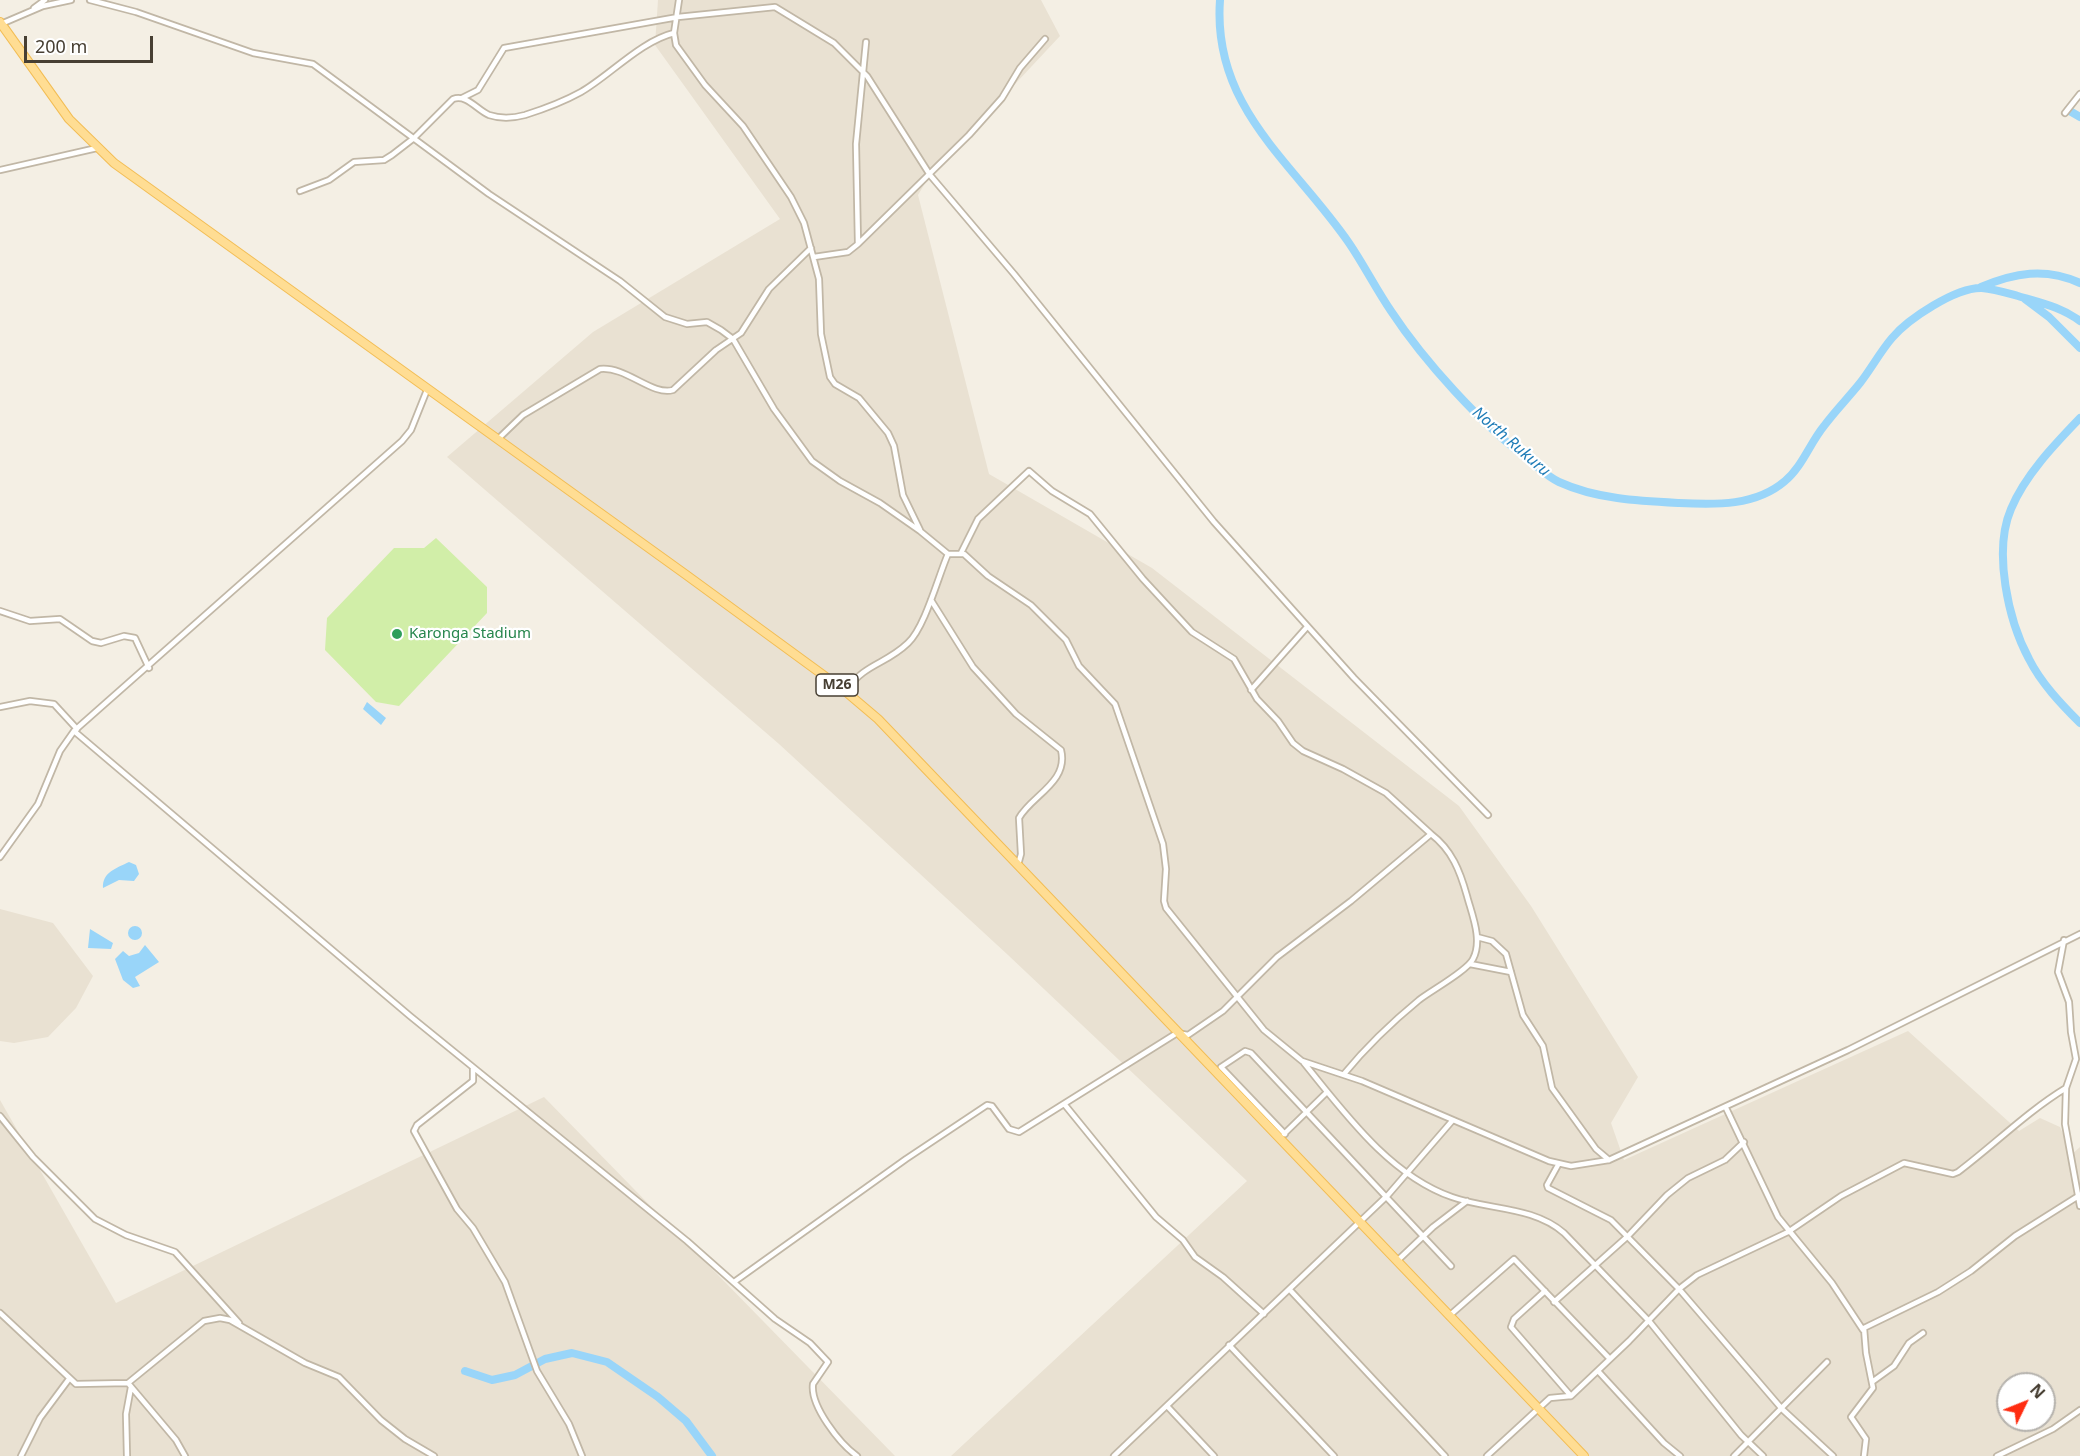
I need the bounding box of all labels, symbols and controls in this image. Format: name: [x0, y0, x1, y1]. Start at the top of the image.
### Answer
scale bar: [27, 24, 156, 62]
text: 200 m: [35, 34, 87, 58]
water label: North Rukuru: [1468, 403, 1554, 481]
place label: Karonga Stadium: [409, 625, 531, 643]
marker: Karonga Stadium: [390, 627, 404, 641]
road number: M26: [816, 674, 858, 696]
north arrow: [1996, 1372, 2056, 1432]
text: N: [2025, 1379, 2050, 1403]

